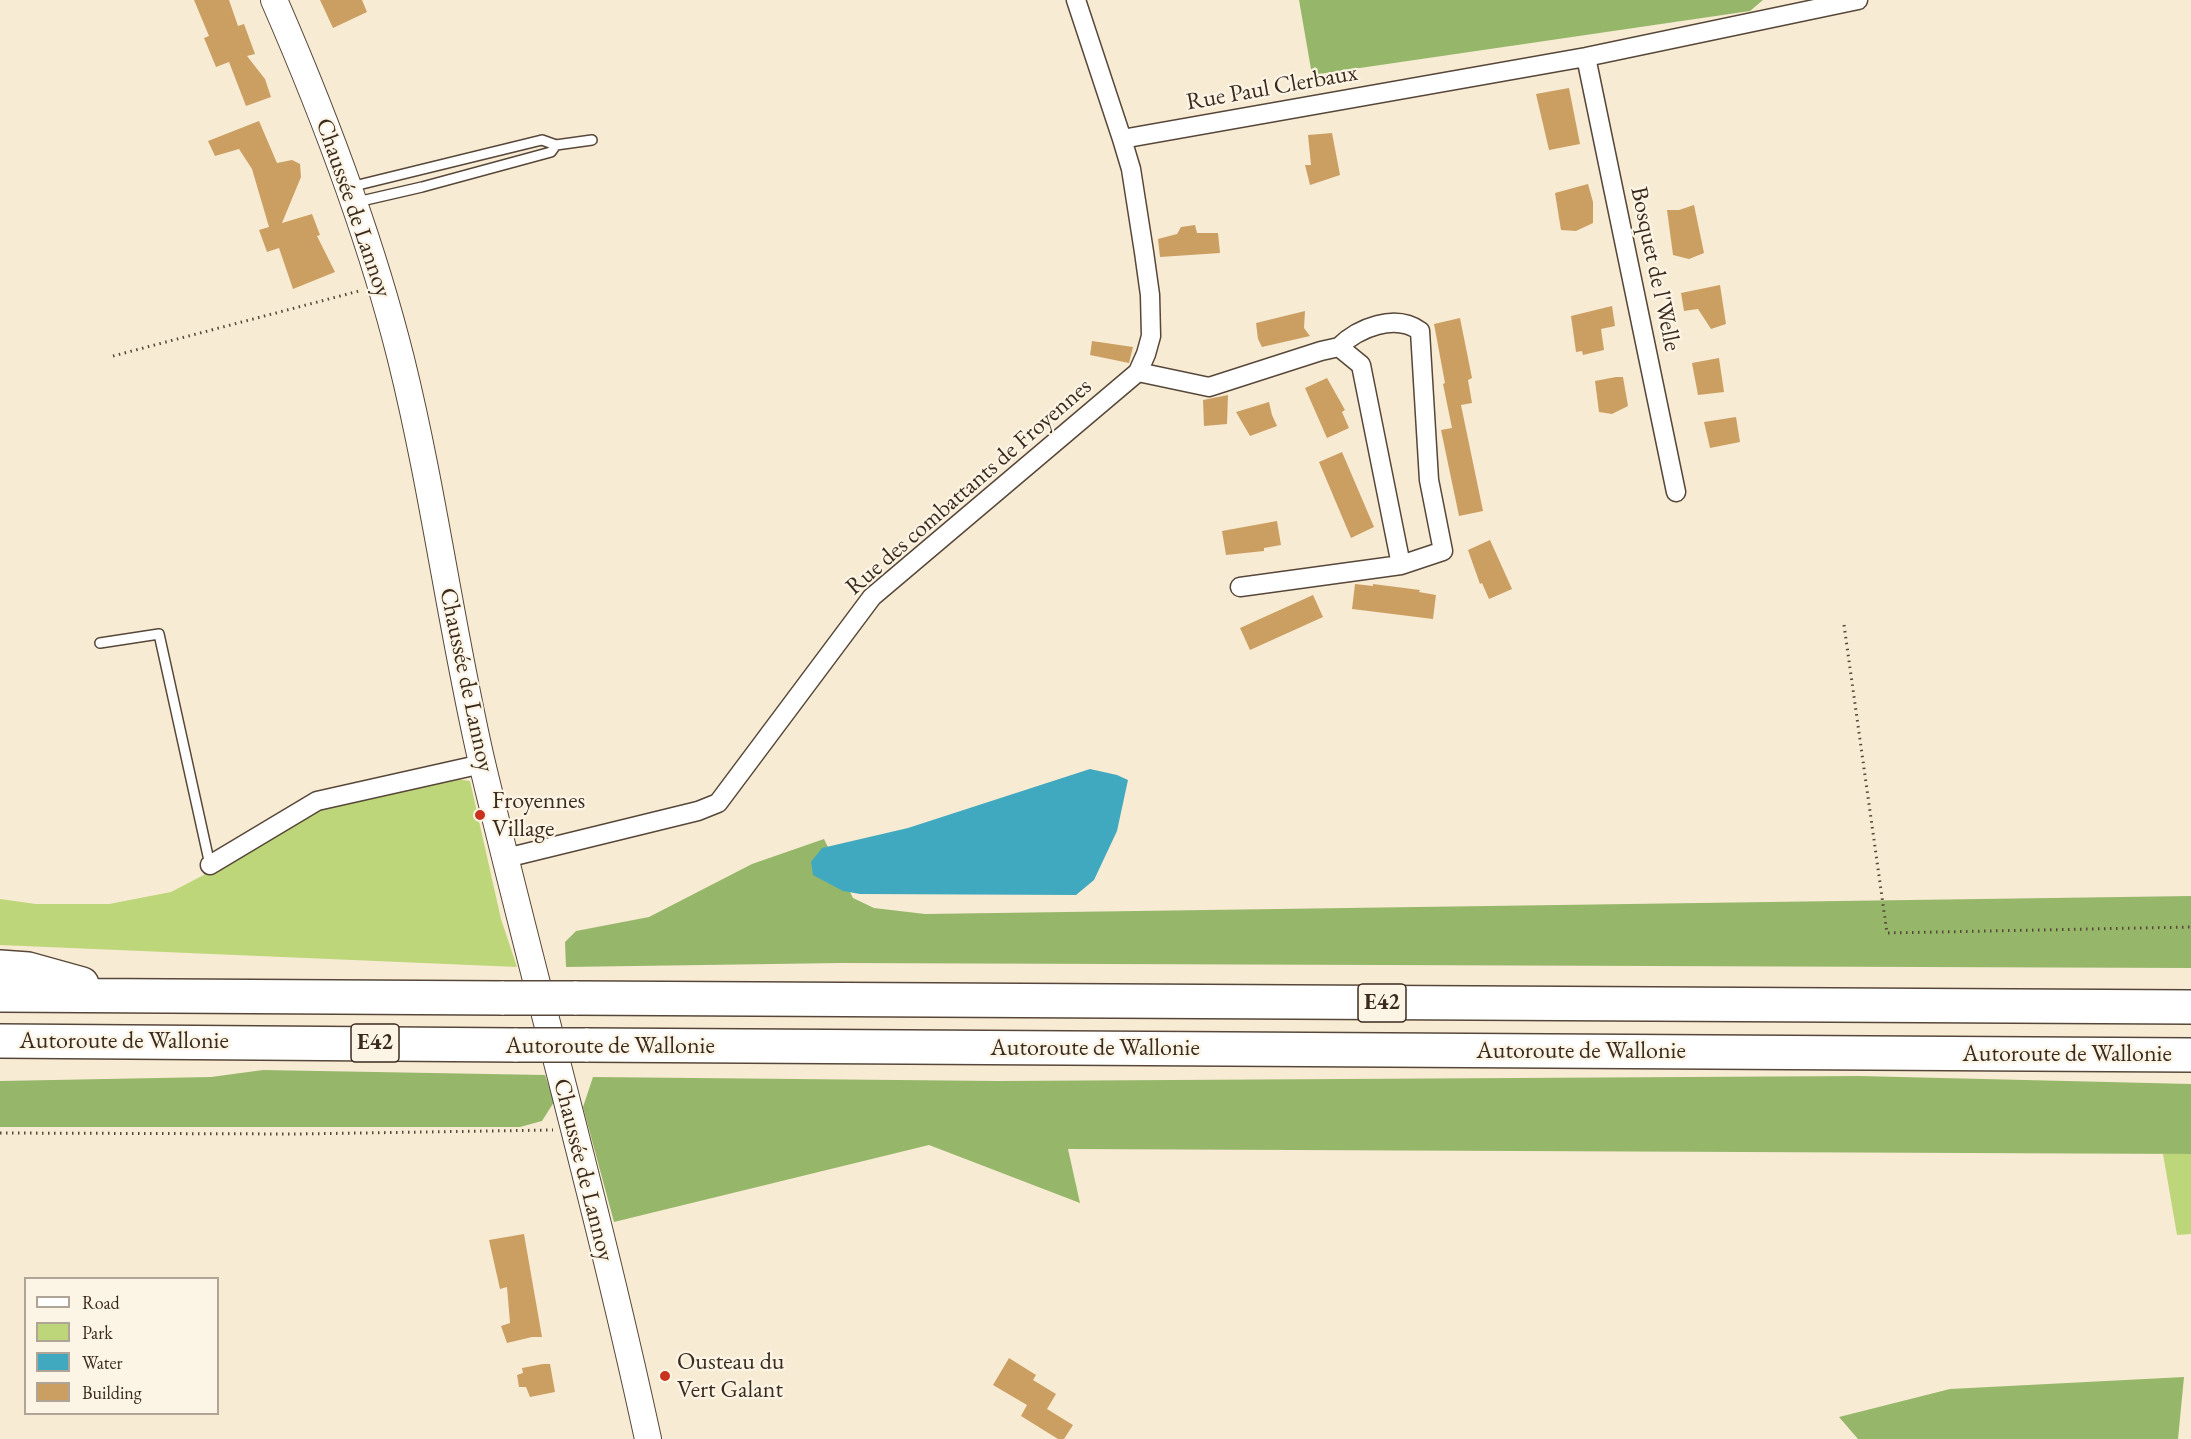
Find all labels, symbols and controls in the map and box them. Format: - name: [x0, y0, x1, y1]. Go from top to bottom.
- street label: Rue Paul Clerbaux: [1184, 59, 1360, 117]
- street label: Chaussée de Lannoy: [309, 115, 397, 301]
- street label: Bosquet de l'Welle: [1624, 184, 1686, 354]
- street label: Rue des combattants de Froyennes: [840, 372, 1098, 602]
- street label: Chaussée de Lannoy: [432, 585, 500, 775]
- place label: Froyennes Village: [492, 787, 585, 843]
- marker: Froyennes Village: [473, 808, 487, 822]
- road number: E42: [1358, 984, 1406, 1022]
- road number: E42: [351, 1024, 399, 1062]
- street label: Autoroute de Wallonie: [19, 1027, 229, 1055]
- street label: Autoroute de Wallonie: [505, 1032, 715, 1060]
- street label: Autoroute de Wallonie: [990, 1034, 1200, 1062]
- street label: Autoroute de Wallonie: [1476, 1037, 1686, 1065]
- street label: Autoroute de Wallonie: [1962, 1040, 2172, 1068]
- street label: Chaussée de Lannoy: [546, 1076, 620, 1264]
- legend: [24, 1277, 219, 1415]
- text: Road: [82, 1291, 120, 1314]
- text: Park: [82, 1321, 113, 1344]
- place label: Ousteau du Vert Galant: [677, 1348, 784, 1404]
- text: Water: [82, 1351, 123, 1374]
- marker: Ousteau du Vert Galant: [658, 1369, 672, 1383]
- text: Building: [82, 1381, 142, 1404]

